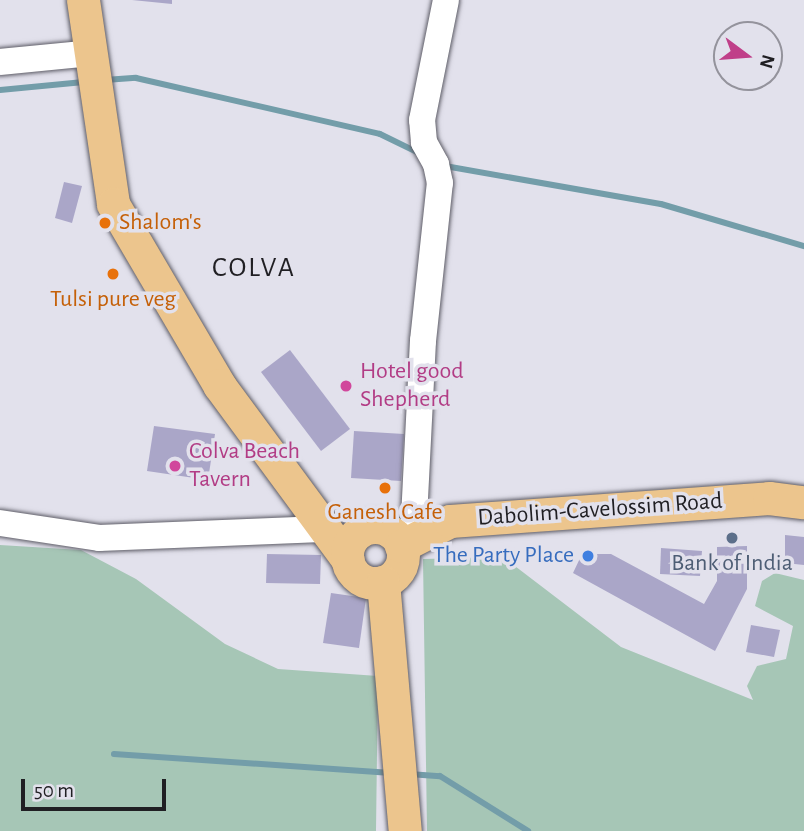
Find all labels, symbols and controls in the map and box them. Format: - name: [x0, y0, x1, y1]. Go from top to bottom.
- north arrow: [713, 21, 783, 91]
- text: N: [756, 52, 778, 70]
- place label: Shalom's: [119, 209, 202, 237]
- marker: Shalom's: [97, 215, 113, 231]
- district label: COLVA: [213, 251, 295, 285]
- marker: Tulsi pure veg: [105, 266, 121, 282]
- place label: Tulsi pure veg: [50, 286, 176, 314]
- place label: Hotel good Shepherd: [360, 358, 464, 414]
- marker: Hotel good Shepherd: [338, 378, 354, 394]
- place label: Colva Beach Tavern: [189, 438, 300, 494]
- marker: Colva Beach Tavern: [167, 458, 183, 474]
- marker: Ganesh Cafe: [377, 480, 393, 496]
- street label: Dabolim-Cavelossim Road: [477, 487, 723, 533]
- place label: Ganesh Cafe: [327, 499, 443, 527]
- marker: Bank of India: [724, 530, 740, 546]
- place label: The Party Place: [433, 542, 574, 570]
- marker: The Party Place: [580, 548, 596, 564]
- place label: Bank of India: [671, 550, 793, 578]
- scale bar: [24, 764, 170, 808]
- text: 50 m: [34, 780, 74, 801]

